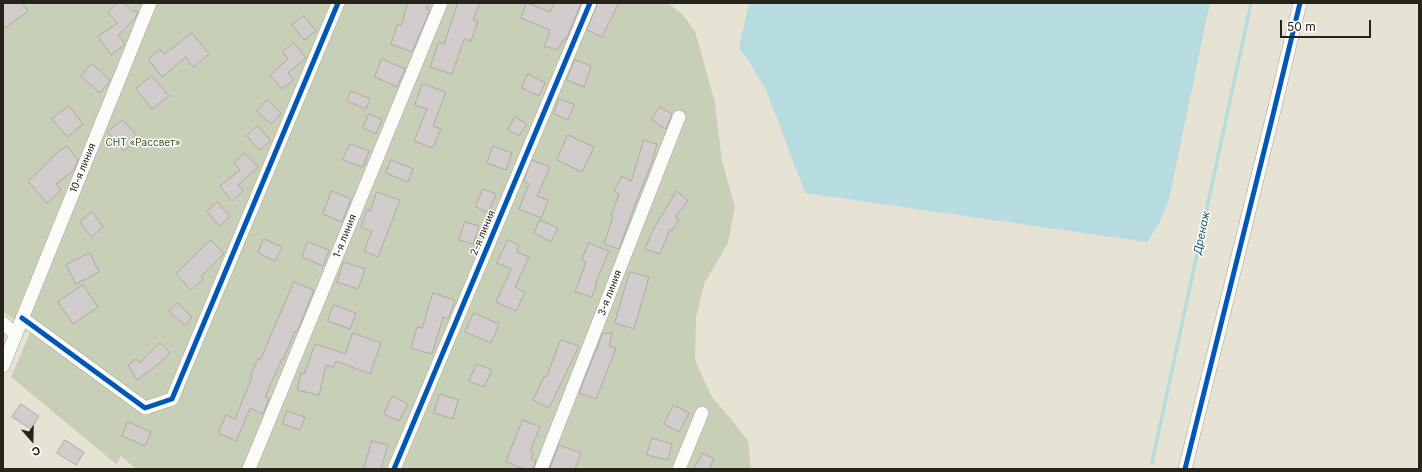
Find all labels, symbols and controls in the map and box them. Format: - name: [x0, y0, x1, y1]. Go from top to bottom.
- scale bar: [1282, 12, 1373, 38]
- text: 50 m: [1287, 19, 1316, 34]
- park label: СНТ «Рассвет»: [105, 137, 181, 149]
- street label: 10-я линия: [68, 141, 98, 195]
- street label: 2-я линия: [468, 209, 498, 257]
- water label: Дренаж: [1191, 210, 1213, 256]
- street label: 1-я линия: [331, 212, 359, 260]
- street label: 3-я линия: [596, 268, 624, 318]
- north arrow: [12, 420, 52, 460]
- text: С: [30, 443, 42, 459]

